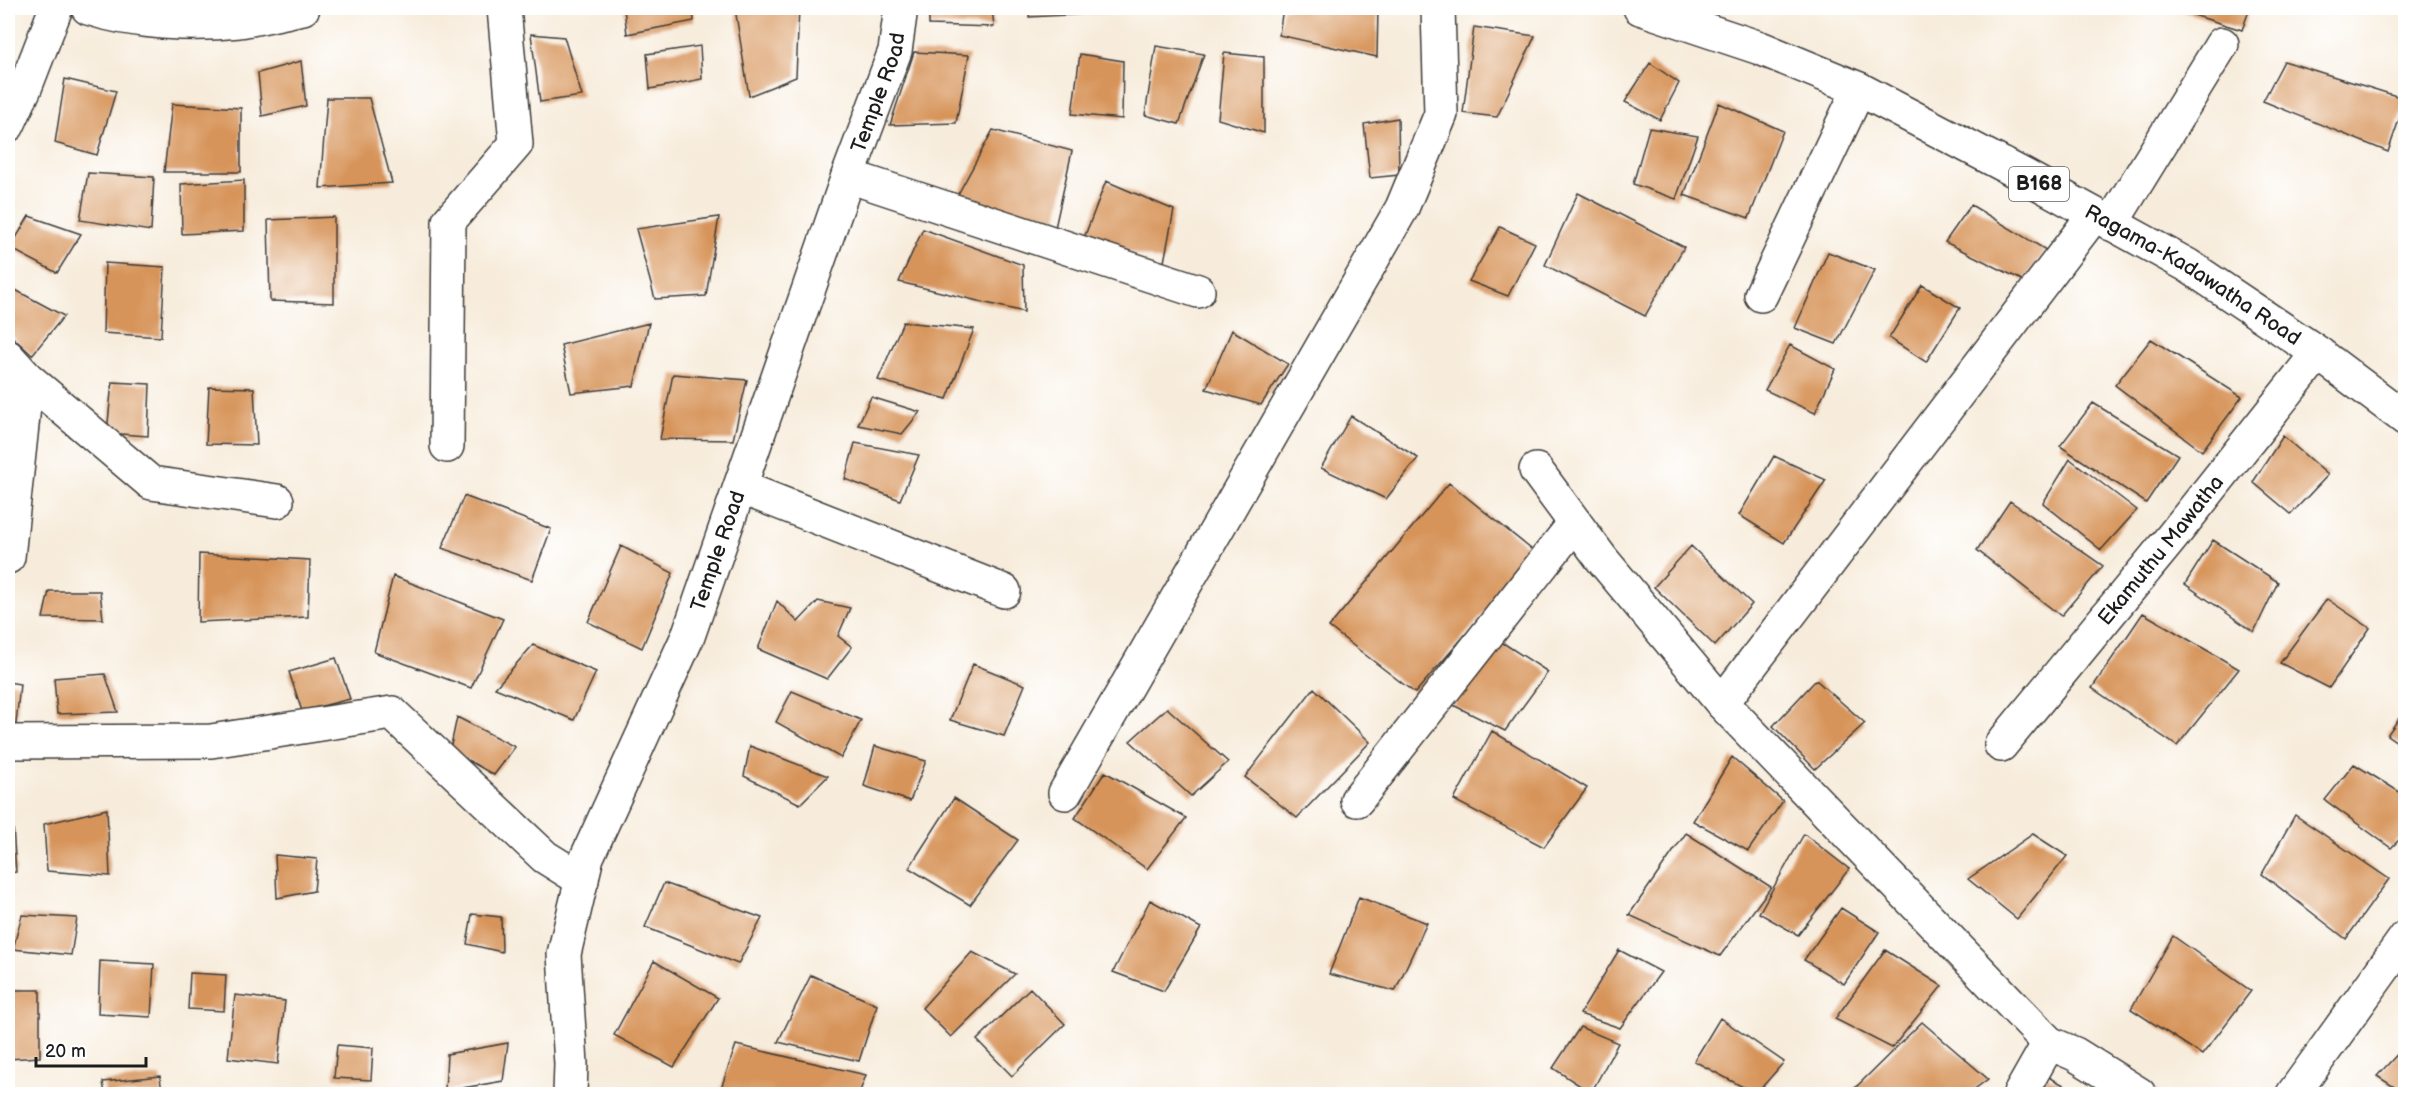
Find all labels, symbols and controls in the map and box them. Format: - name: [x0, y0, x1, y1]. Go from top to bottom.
- street label: Temple Road: [845, 31, 910, 156]
- road number: B168: [2009, 167, 2069, 201]
- street label: Ragama-Kadawatha Road: [2081, 199, 2306, 351]
- street label: Ekamuthu Mawatha: [2092, 470, 2229, 630]
- street label: Temple Road: [685, 487, 750, 614]
- scale bar: [36, 1030, 146, 1068]
- text: 20 m: [45, 1041, 86, 1062]

